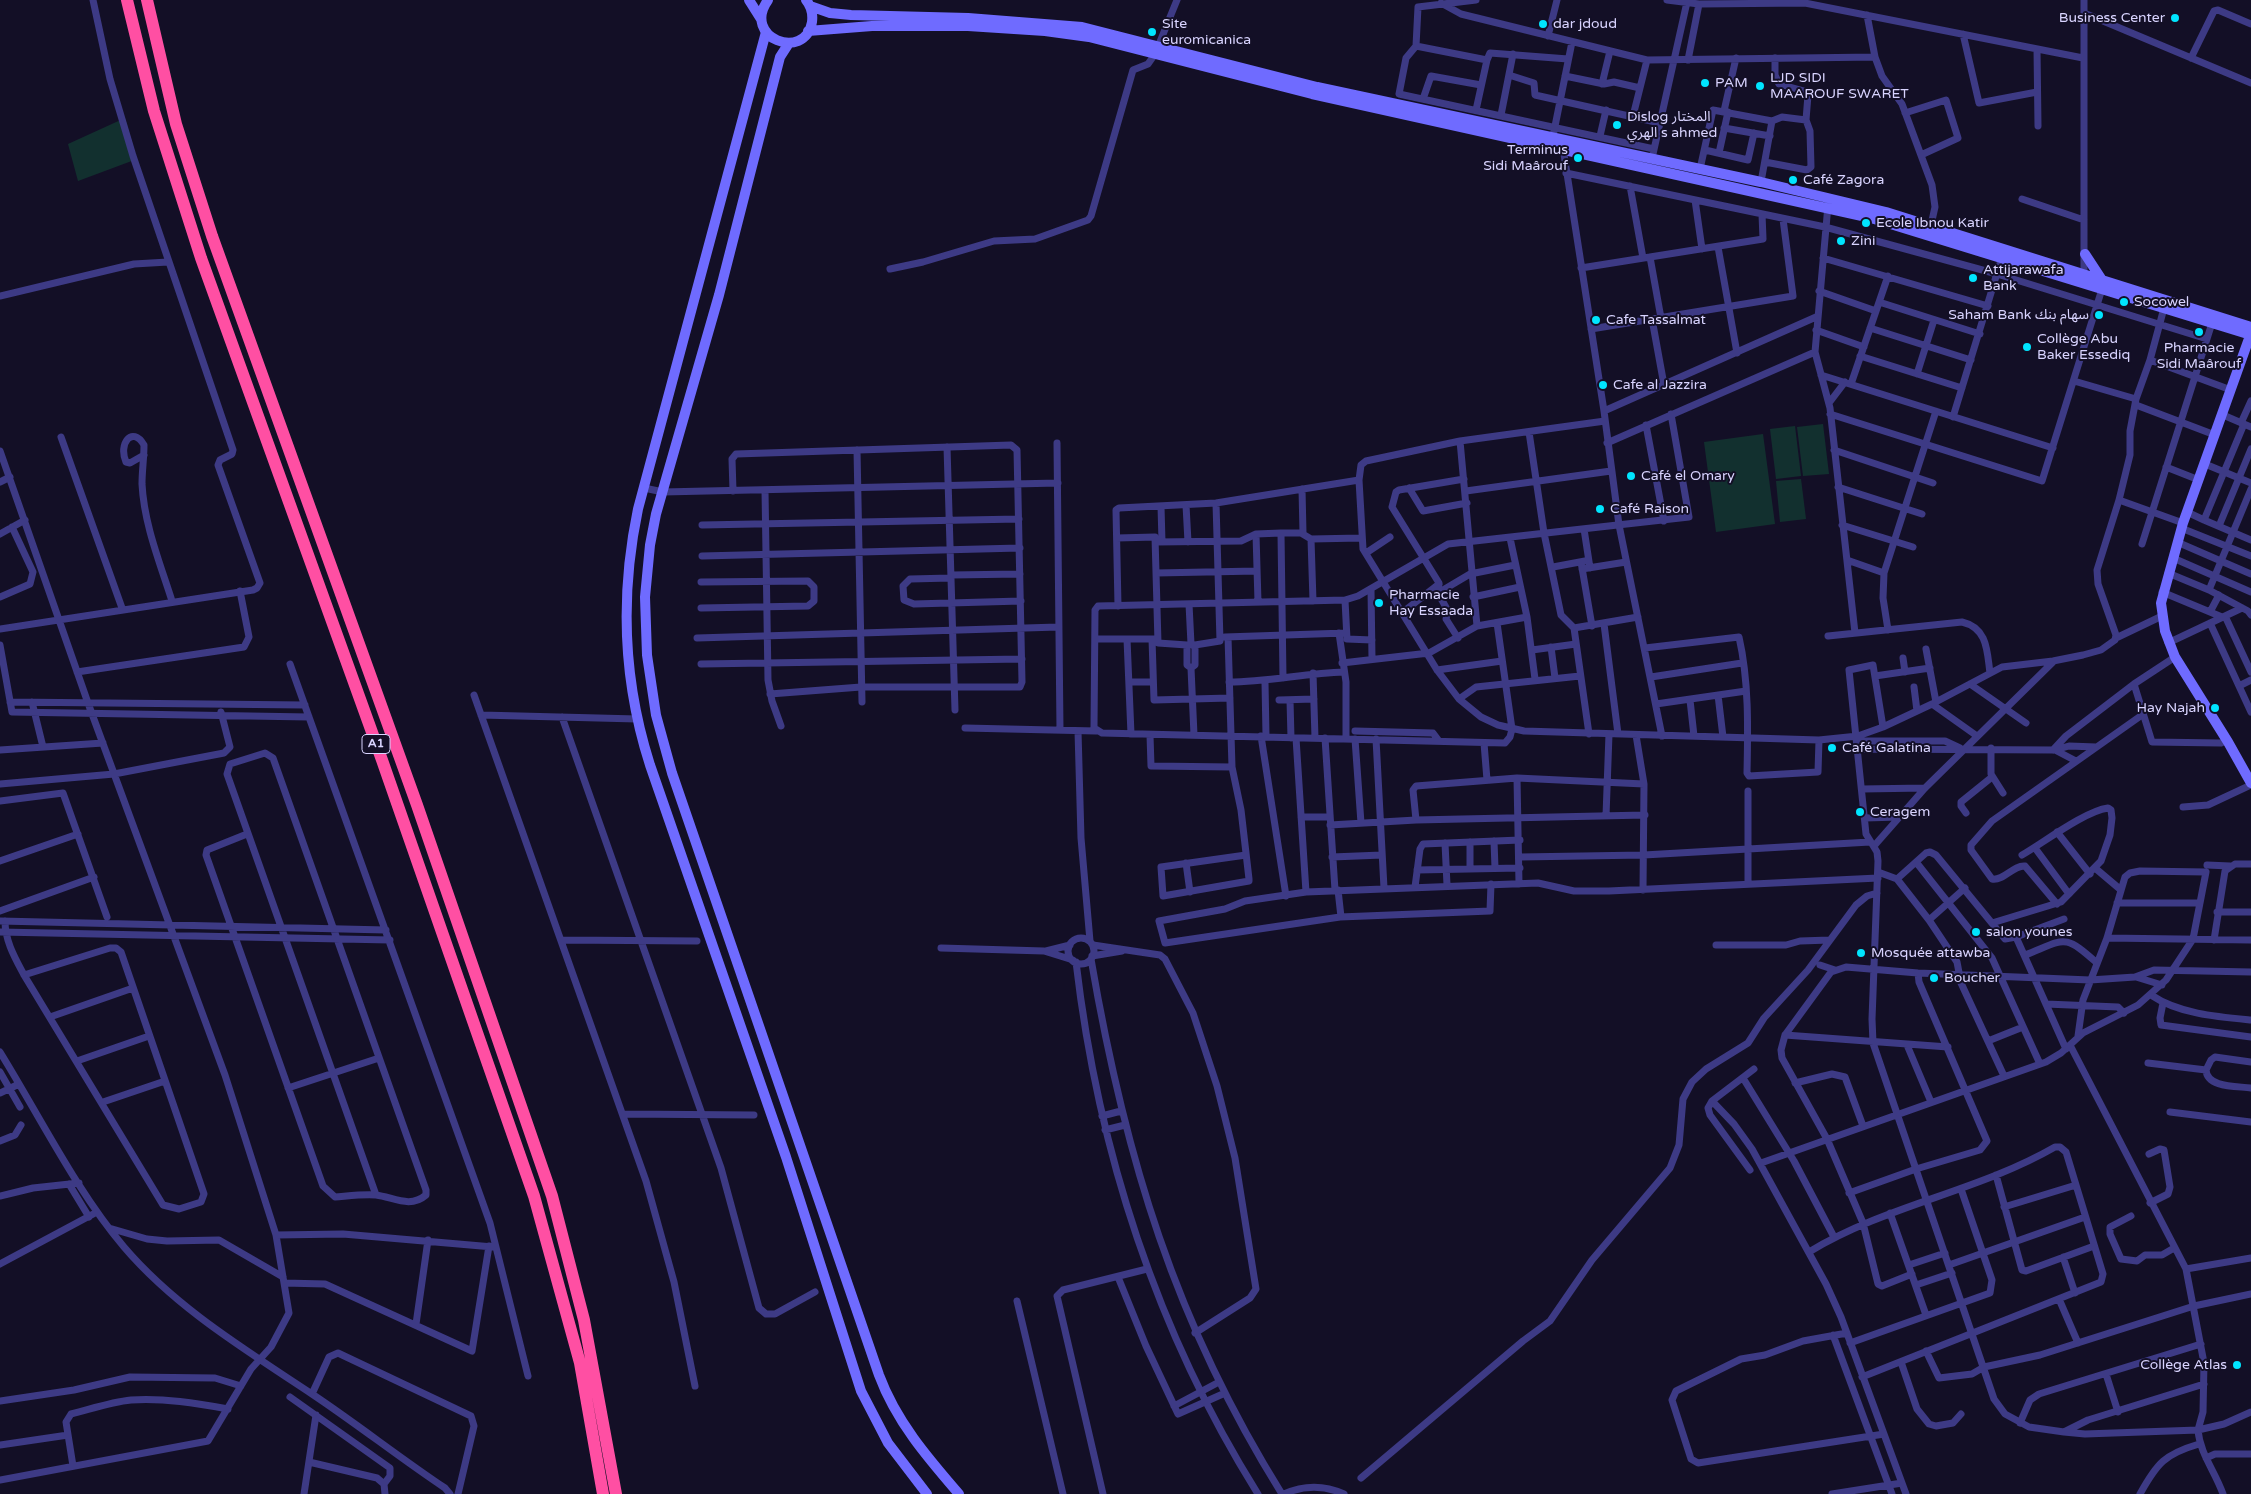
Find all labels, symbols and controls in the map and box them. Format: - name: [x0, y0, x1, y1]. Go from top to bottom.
- place label: Business Center: [2059, 10, 2165, 26]
- marker: Business Center: [2169, 12, 2181, 24]
- place label: Site euromicanica: [1162, 16, 1251, 48]
- place label: dar jdoud: [1553, 16, 1617, 32]
- marker: dar jdoud: [1537, 18, 1549, 30]
- marker: Site euromicanica: [1146, 26, 1158, 38]
- place label: LJD SIDI MAAROUF SWARET: [1770, 70, 1909, 102]
- place label: PAM: [1715, 75, 1748, 91]
- marker: PAM: [1699, 77, 1711, 89]
- marker: LJD SIDI MAAROUF SWARET: [1754, 80, 1766, 92]
- place label: Dislog المختار الهري s ahmed: [1627, 109, 1717, 142]
- marker: Dislog المختار الهري s ahmed: [1611, 119, 1623, 131]
- place label: Terminus Sidi Maârouf: [1483, 142, 1568, 174]
- marker: Terminus Sidi Maârouf: [1572, 152, 1584, 164]
- place label: Café Zagora: [1803, 172, 1884, 188]
- marker: Café Zagora: [1787, 174, 1799, 186]
- place label: Ecole Ibnou Katir: [1876, 215, 1989, 231]
- marker: Ecole Ibnou Katir: [1860, 217, 1872, 229]
- place label: Zini: [1851, 233, 1875, 249]
- marker: Zini: [1835, 235, 1847, 247]
- place label: Attijarawafa Bank: [1983, 262, 2064, 294]
- marker: Attijarawafa Bank: [1967, 272, 1979, 284]
- place label: Socowel: [2134, 294, 2189, 310]
- marker: Socowel: [2118, 296, 2130, 308]
- place label: Saham Bank سهام بنك: [1948, 307, 2089, 323]
- marker: Saham Bank سهام بنك: [2093, 309, 2105, 321]
- place label: Cafe Tassalmat: [1606, 312, 1706, 328]
- marker: Cafe Tassalmat: [1590, 314, 1602, 326]
- marker: Pharmacie Sidi Maârouf: [2193, 326, 2205, 338]
- place label: Collège Abu Baker Essediq: [2037, 331, 2130, 364]
- place label: Pharmacie Sidi Maârouf: [2157, 340, 2241, 372]
- marker: Collège Abu Baker Essediq: [2021, 341, 2033, 353]
- place label: Cafe al Jazzira: [1613, 377, 1707, 393]
- marker: Cafe al Jazzira: [1597, 379, 1609, 391]
- place label: Café el Omary: [1641, 468, 1735, 484]
- marker: Café el Omary: [1625, 470, 1637, 482]
- place label: Café Raison: [1610, 501, 1689, 517]
- marker: Café Raison: [1594, 503, 1606, 515]
- place label: Pharmacie Hay Essaada: [1389, 587, 1473, 620]
- marker: Pharmacie Hay Essaada: [1373, 597, 1385, 609]
- place label: Hay Najah: [2136, 700, 2205, 716]
- marker: Hay Najah: [2209, 702, 2221, 714]
- road number: A1: [362, 734, 390, 754]
- place label: Café Galatina: [1842, 740, 1931, 756]
- marker: Café Galatina: [1826, 742, 1838, 754]
- place label: Ceragem: [1870, 804, 1930, 820]
- marker: Ceragem: [1854, 806, 1866, 818]
- place label: salon younes: [1986, 924, 2072, 940]
- marker: salon younes: [1970, 926, 1982, 938]
- place label: Mosquée attawba: [1871, 945, 1990, 961]
- marker: Mosquée attawba: [1855, 947, 1867, 959]
- place label: Boucher: [1944, 970, 2000, 986]
- marker: Boucher: [1928, 972, 1940, 984]
- place label: Collège Atlas: [2140, 1357, 2227, 1373]
- marker: Collège Atlas: [2231, 1359, 2243, 1371]

